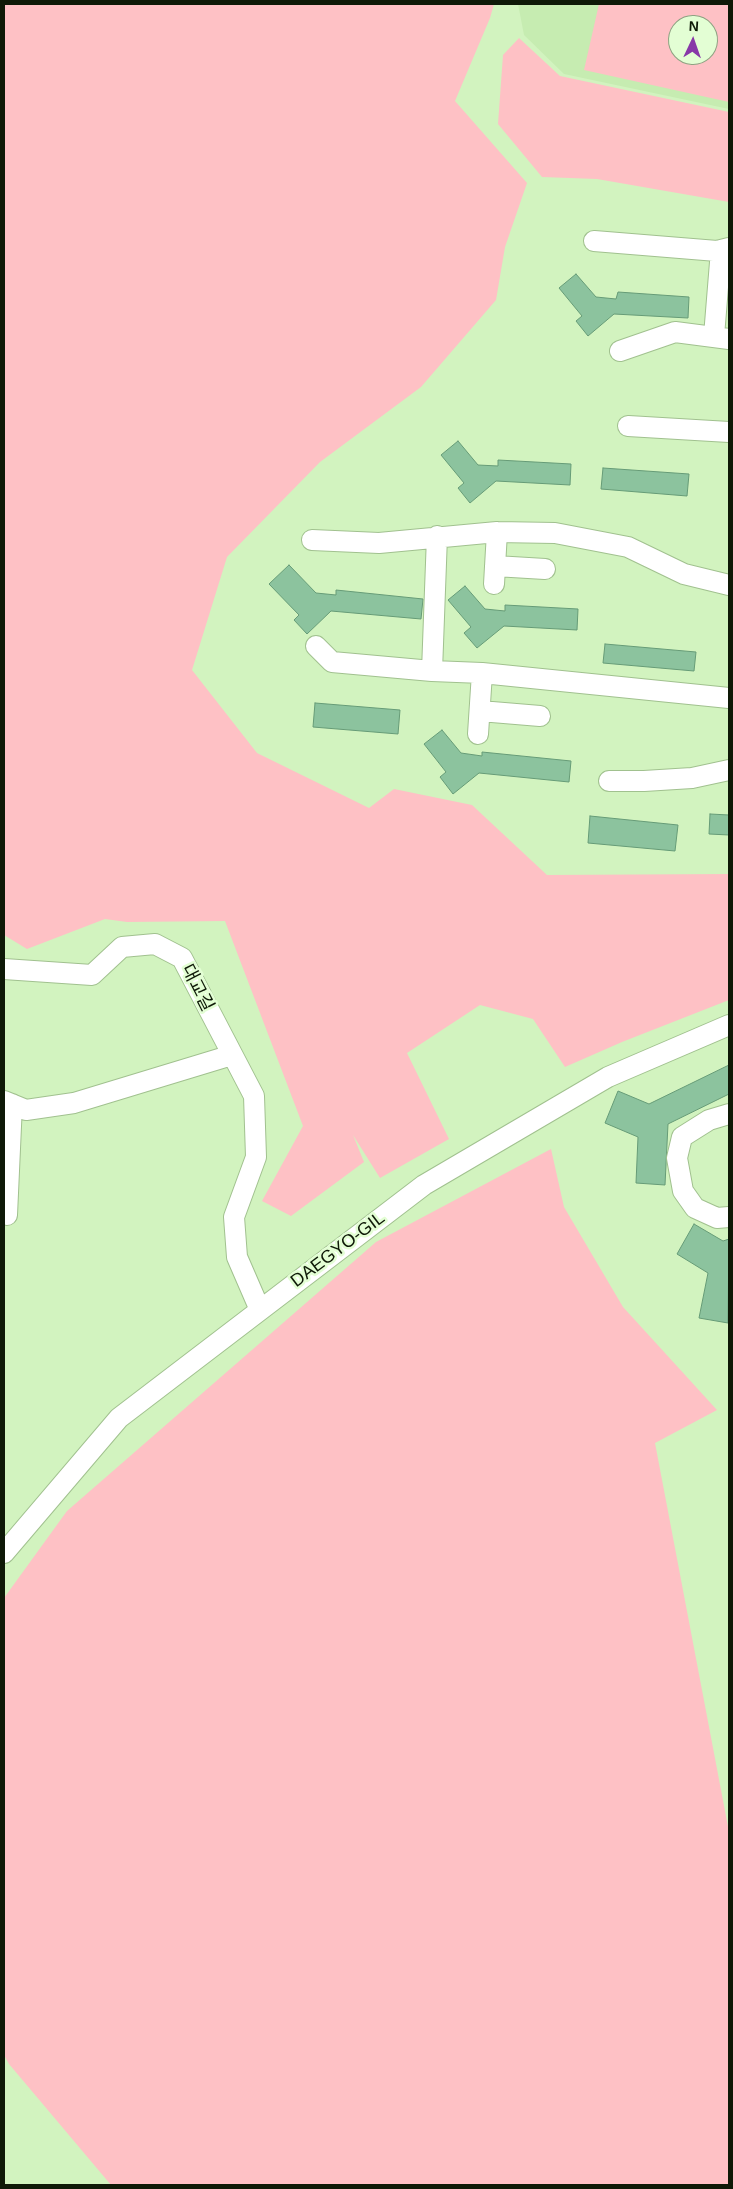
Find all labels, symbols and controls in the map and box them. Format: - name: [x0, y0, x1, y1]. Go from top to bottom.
- north arrow: [668, 15, 718, 65]
- text: N: [688, 18, 699, 34]
- street label: 대교길: [176, 961, 218, 1015]
- street label: DAEGYO-GIL: [287, 1208, 389, 1292]

